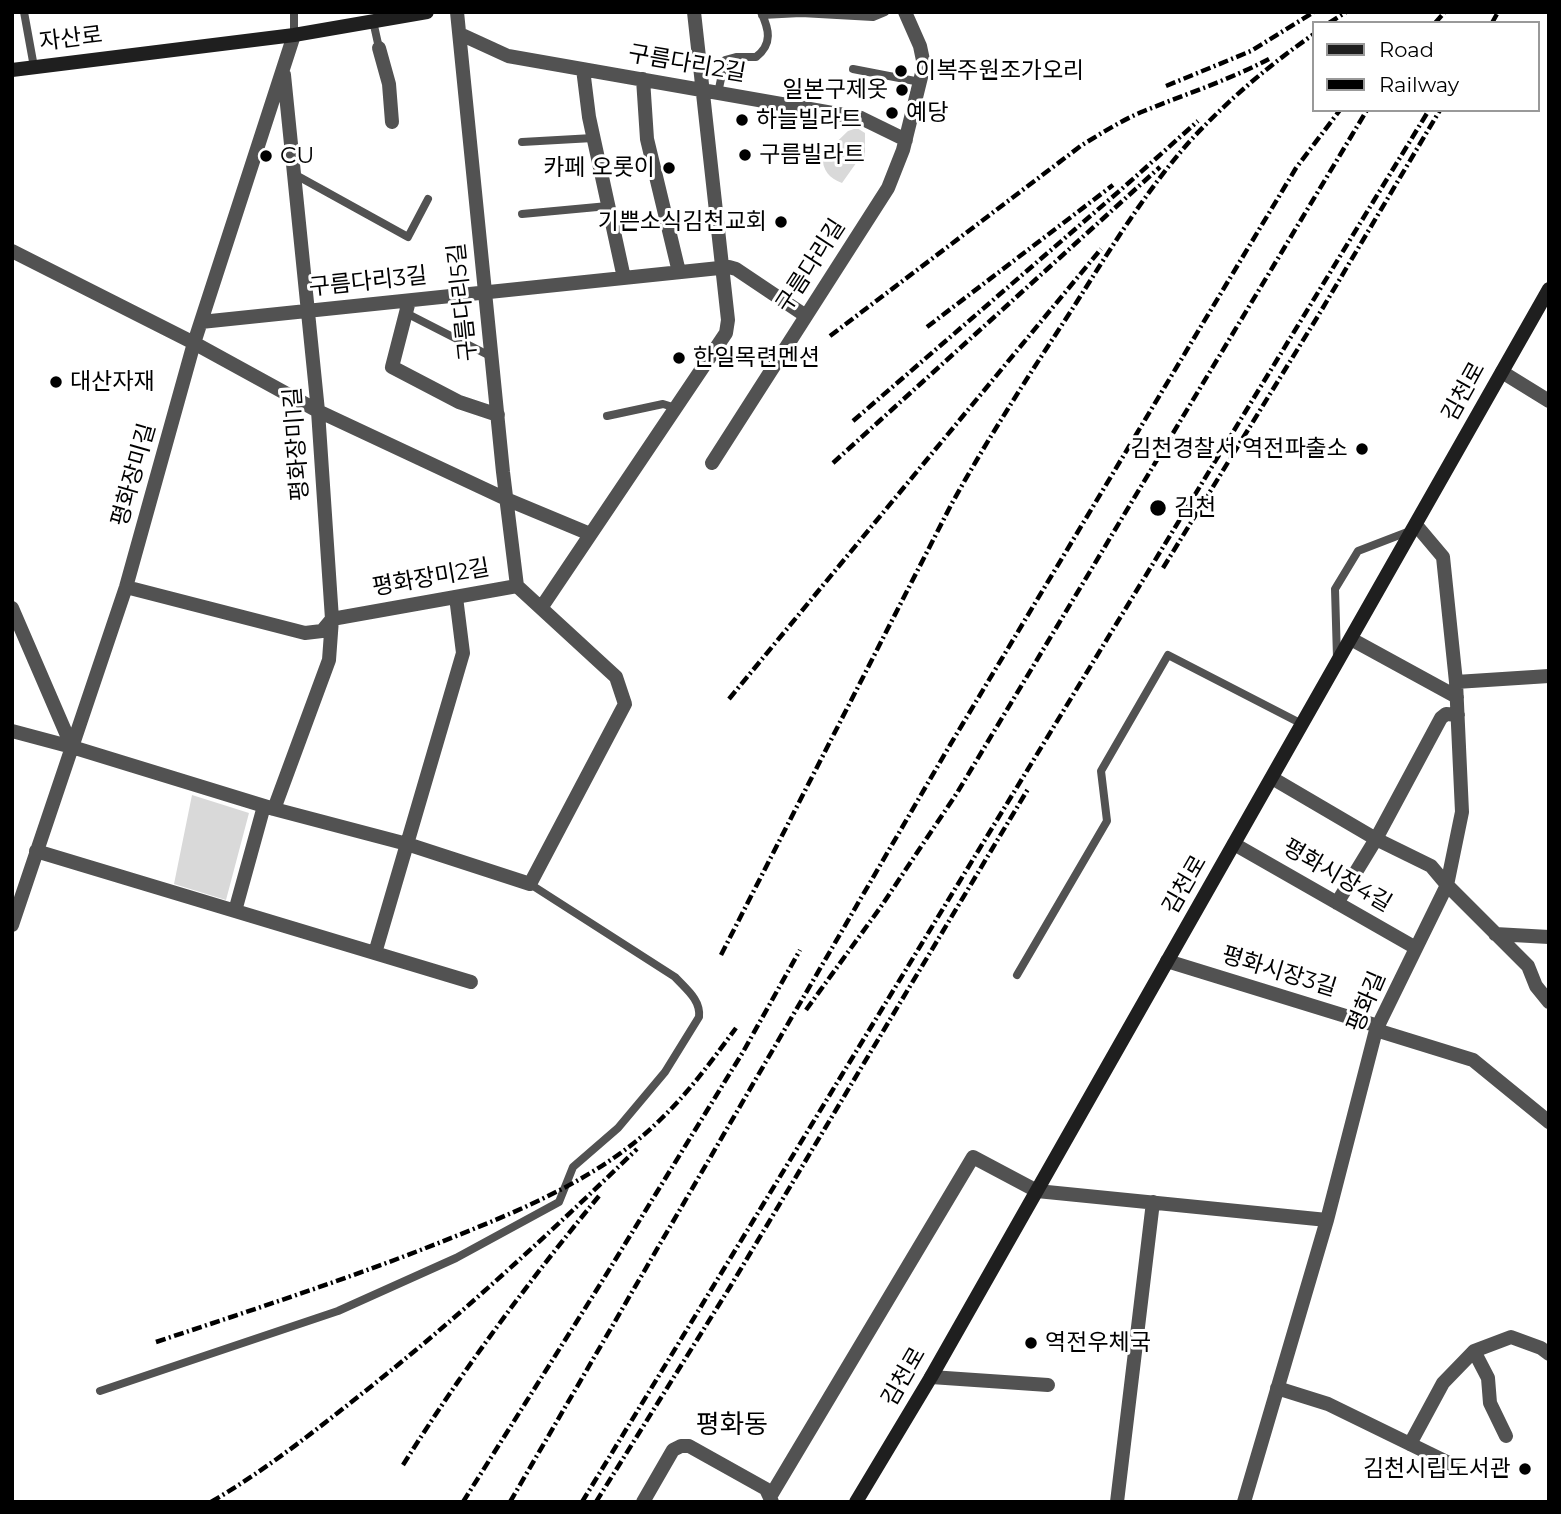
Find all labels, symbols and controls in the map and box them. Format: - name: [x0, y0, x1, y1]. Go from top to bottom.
- street label: 자산로: [38, 21, 104, 57]
- legend: [1312, 21, 1540, 112]
- text: Road: [1379, 37, 1434, 62]
- street label: 구름다리2길: [626, 40, 748, 88]
- place label: 이복주원조가오리: [915, 57, 1084, 85]
- marker: 이복주원조가오리: [893, 63, 909, 79]
- text: Railway: [1379, 72, 1459, 97]
- place label: 일본구제옷: [782, 76, 888, 104]
- marker: 일본구제옷: [894, 82, 910, 98]
- place label: 예당: [906, 99, 948, 127]
- marker: 예당: [884, 105, 900, 121]
- place label: 하늘빌라트: [756, 106, 862, 134]
- marker: 하늘빌라트: [734, 112, 750, 128]
- place label: 구름빌라트: [759, 141, 865, 169]
- place label: CU: [280, 142, 315, 170]
- marker: 구름빌라트: [737, 147, 753, 163]
- marker: CU: [258, 148, 274, 164]
- place label: 카페 오롯이: [543, 154, 655, 182]
- marker: 카페 오롯이: [661, 160, 677, 176]
- place label: 기쁜소식김천교회: [598, 208, 767, 236]
- street label: 구름다리길: [771, 214, 851, 318]
- marker: 기쁜소식김천교회: [773, 214, 789, 230]
- street label: 구름다리5길: [443, 241, 483, 363]
- street label: 구름다리3길: [307, 262, 429, 302]
- place label: 한일목련멘션: [693, 344, 820, 372]
- marker: 한일목련멘션: [671, 350, 687, 366]
- street label: 김천로: [1437, 358, 1491, 426]
- place label: 대산자재: [70, 368, 155, 396]
- marker: 대산자재: [48, 374, 64, 390]
- street label: 평화장미1길: [279, 386, 315, 502]
- street label: 평화장미길: [106, 420, 162, 530]
- place label: 김천경찰서 역전파출소: [1130, 435, 1348, 463]
- marker: 김천경찰서 역전파출소: [1354, 441, 1370, 457]
- place label: 김천: [1174, 494, 1216, 522]
- marker: 김천: [1148, 498, 1168, 518]
- street label: 평화장미2길: [370, 554, 492, 602]
- street label: 평화시장4길: [1278, 834, 1396, 918]
- street label: 김천로: [1157, 851, 1213, 919]
- street label: 평화시장3길: [1218, 941, 1340, 1003]
- street label: 평화길: [1342, 967, 1392, 1037]
- place label: 역전우체국: [1045, 1329, 1151, 1357]
- marker: 역전우체국: [1023, 1335, 1039, 1351]
- street label: 김천로: [876, 1343, 932, 1411]
- district label: 평화동: [696, 1409, 768, 1441]
- place label: 김천시립도서관: [1363, 1455, 1511, 1483]
- marker: 김천시립도서관: [1517, 1461, 1533, 1477]

